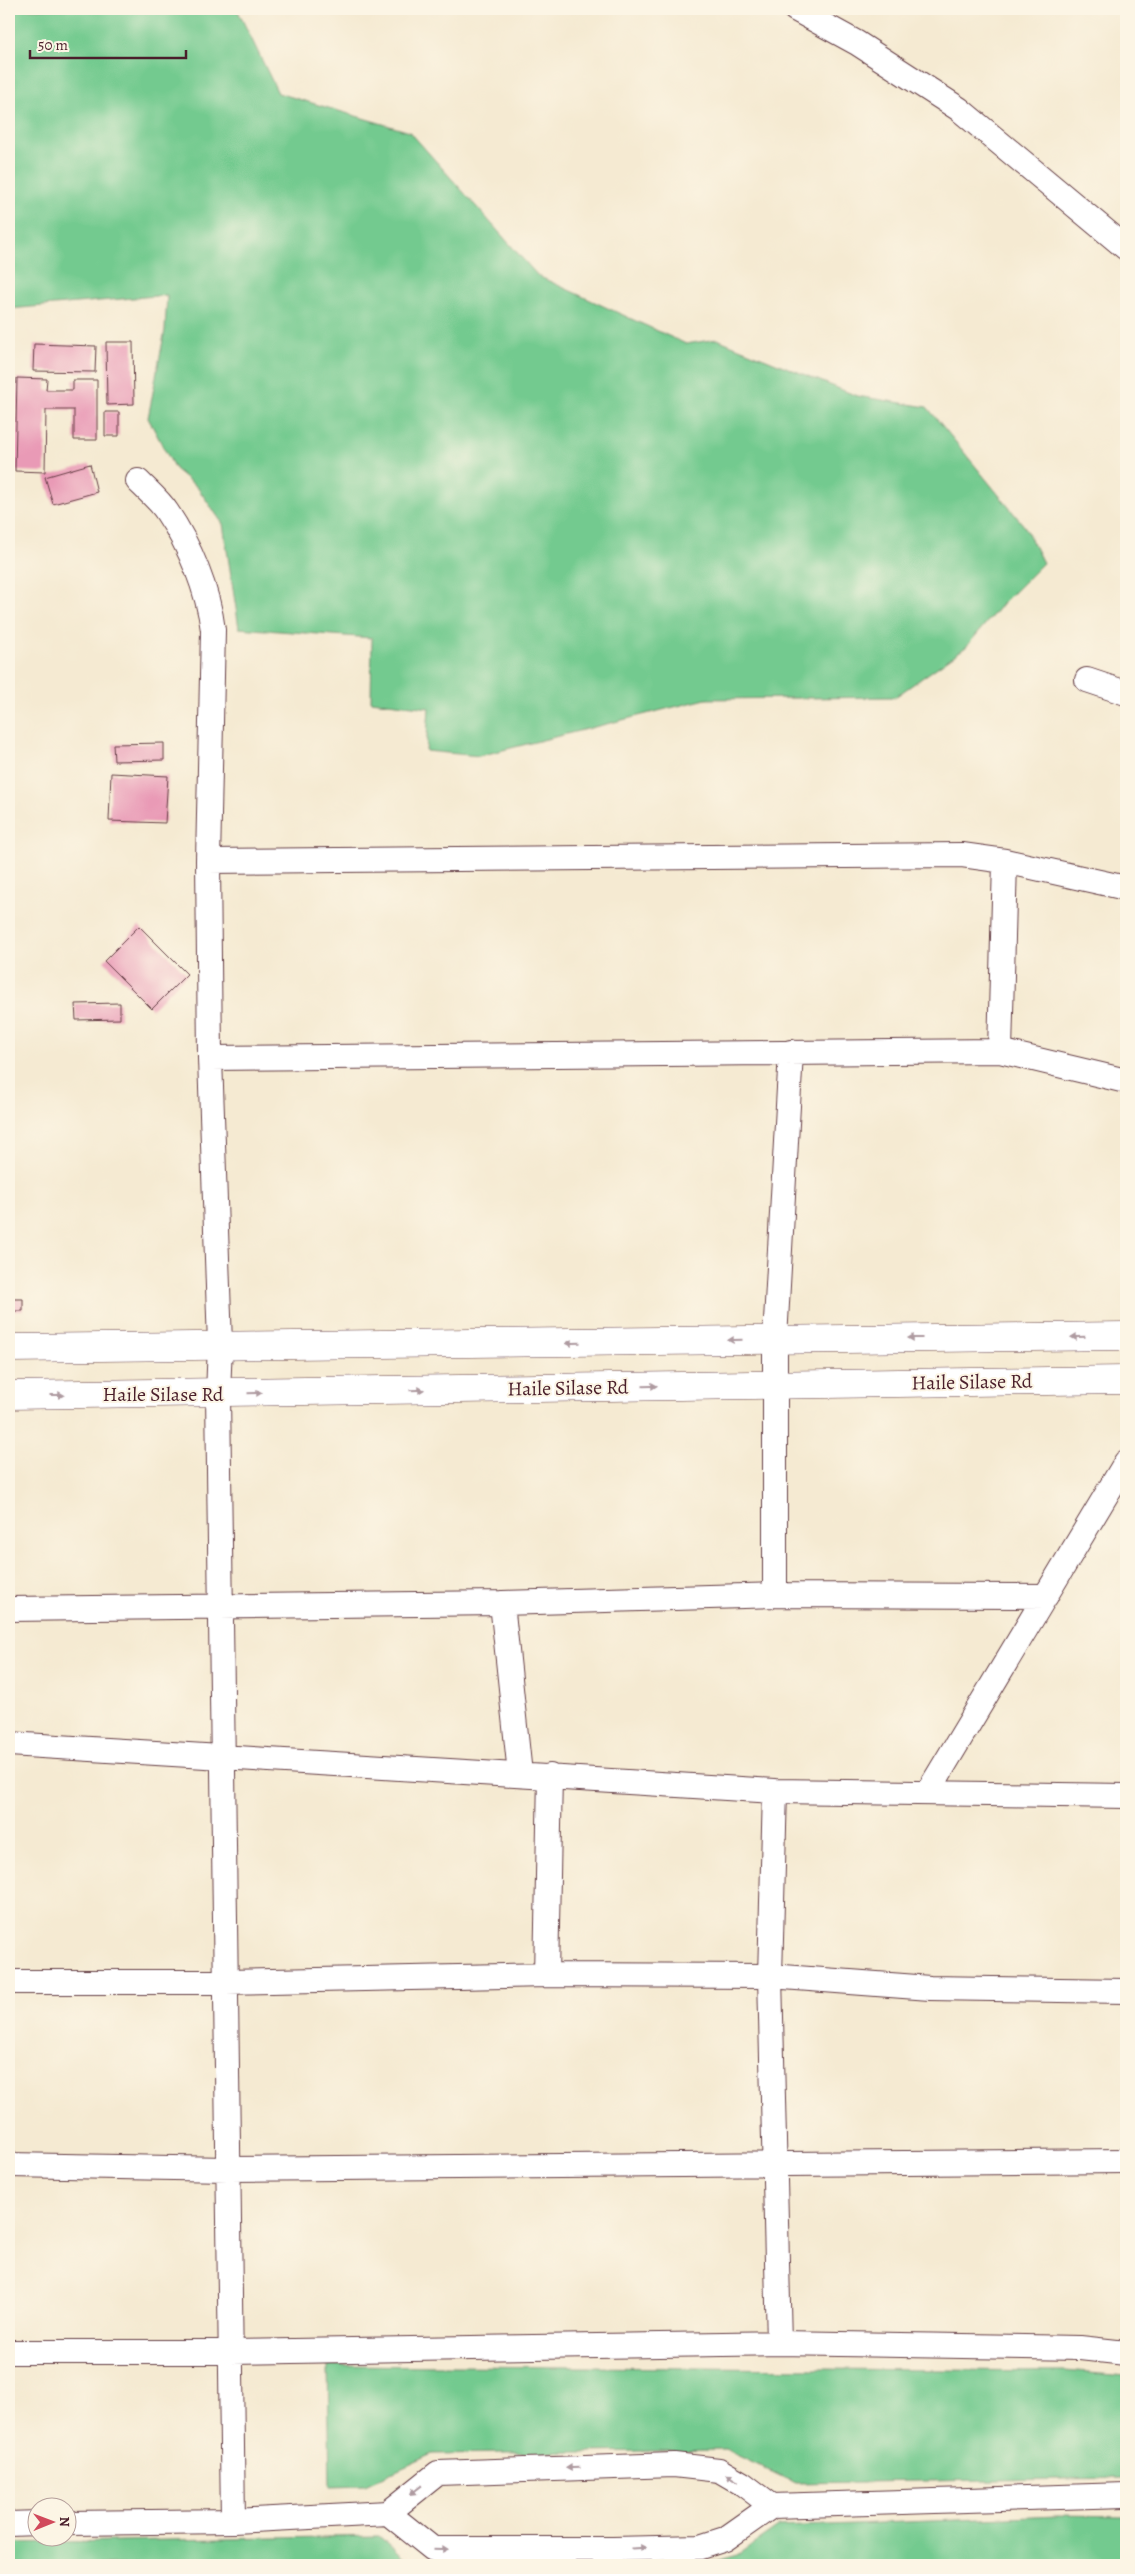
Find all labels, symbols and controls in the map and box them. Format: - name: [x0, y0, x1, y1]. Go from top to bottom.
- scale bar: [30, 28, 186, 60]
- text: 50 m: [38, 35, 68, 55]
- one-way arrow: [1069, 1333, 1085, 1341]
- one-way arrow: [907, 1334, 923, 1342]
- one-way arrow: [727, 1336, 743, 1344]
- one-way arrow: [564, 1339, 580, 1347]
- street label: Haile Silase Rd: [911, 1367, 1033, 1397]
- street label: Haile Silase Rd: [507, 1373, 629, 1403]
- street label: Haile Silase Rd: [103, 1381, 224, 1408]
- one-way arrow: [642, 1382, 658, 1390]
- one-way arrow: [410, 1386, 426, 1394]
- one-way arrow: [247, 1389, 263, 1397]
- one-way arrow: [50, 1391, 66, 1399]
- one-way arrow: [564, 2464, 580, 2472]
- one-way arrow: [726, 2473, 739, 2482]
- one-way arrow: [410, 2485, 423, 2496]
- north arrow: [28, 2496, 78, 2546]
- text: N: [55, 2517, 74, 2527]
- one-way arrow: [631, 2543, 647, 2551]
- one-way arrow: [434, 2545, 450, 2553]

